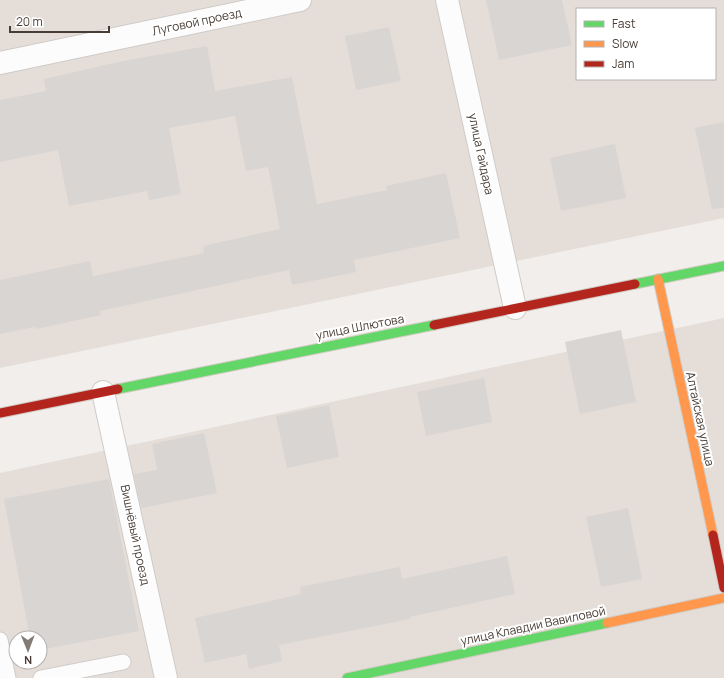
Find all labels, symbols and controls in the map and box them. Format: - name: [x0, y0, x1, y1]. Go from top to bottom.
- street label: Луговой проезд: [151, 4, 243, 39]
- scale bar: [10, 8, 109, 34]
- legend: [576, 8, 716, 80]
- text: 20 m: [16, 13, 43, 30]
- text: Fast: [612, 15, 636, 32]
- text: Slow: [612, 35, 638, 52]
- text: Jam: [612, 55, 634, 72]
- street label: улица Гайдара: [465, 112, 498, 196]
- street label: улица Шлютова: [314, 310, 405, 343]
- street label: Алтайская улица: [682, 370, 719, 468]
- street label: Вишнёвый проезд: [117, 483, 154, 587]
- street label: улица Клавдии Вавиловой: [459, 602, 607, 649]
- north arrow: [8, 630, 48, 670]
- text: N: [24, 653, 32, 668]

